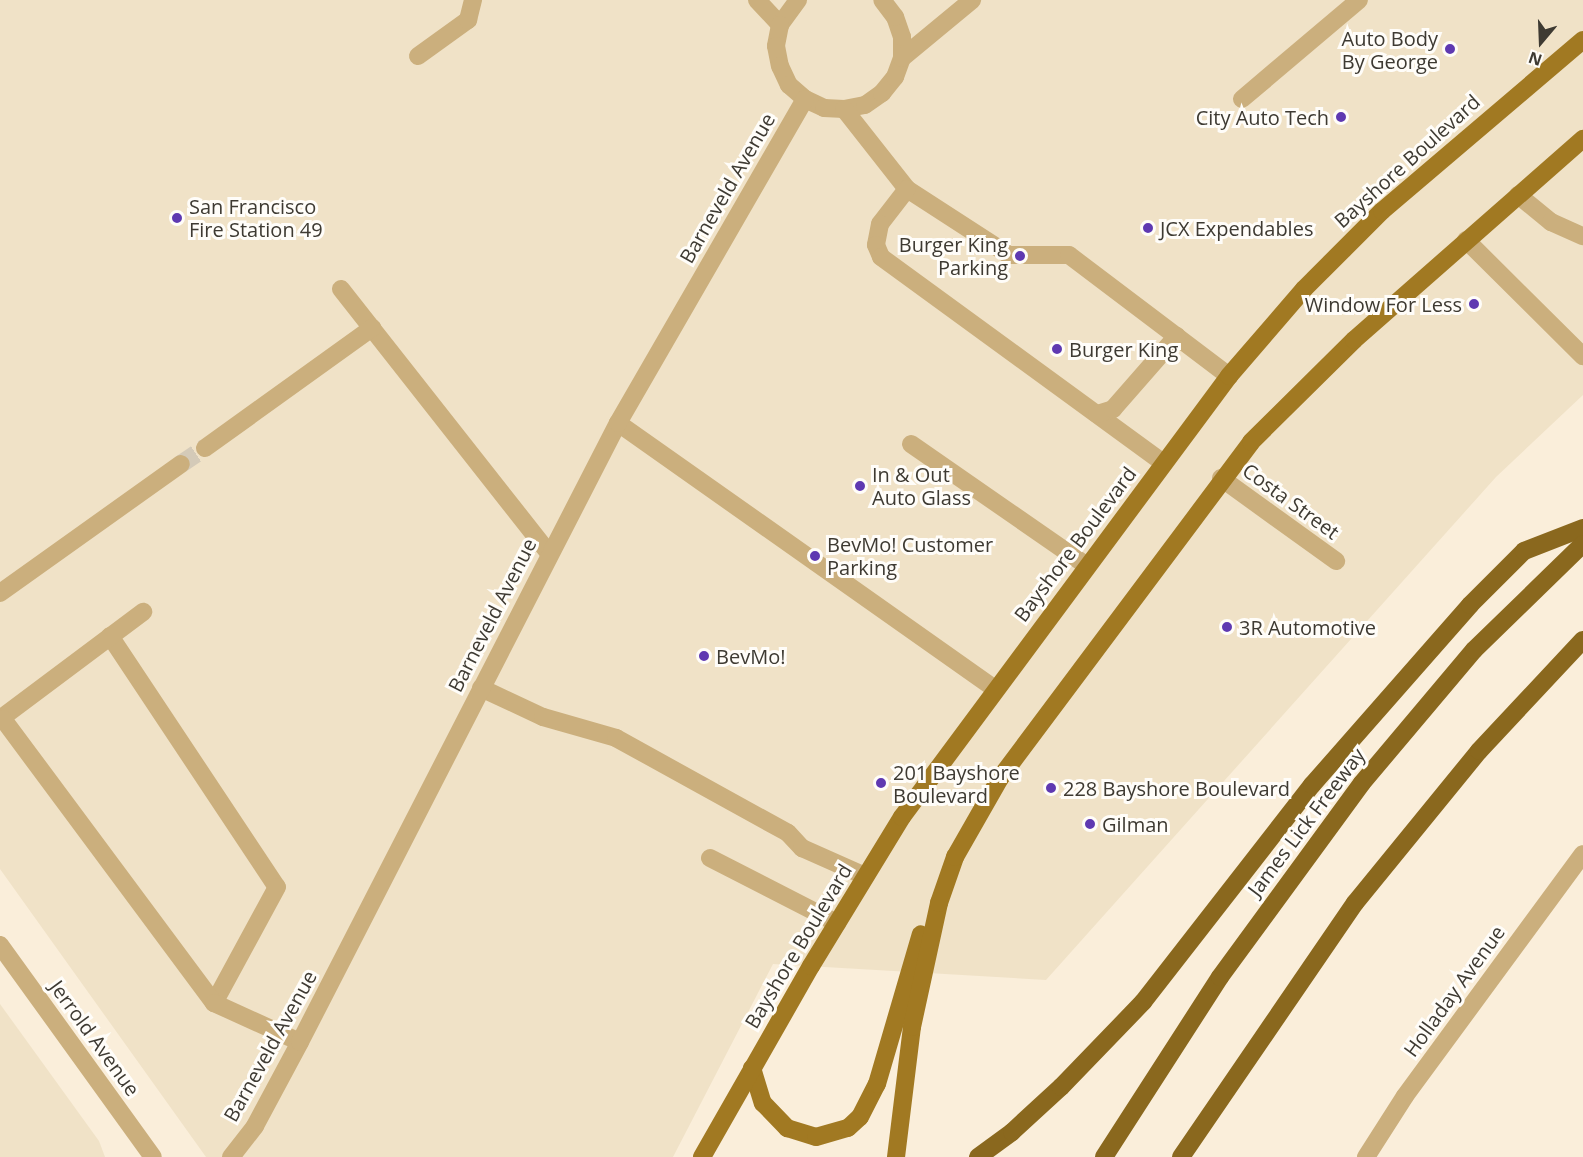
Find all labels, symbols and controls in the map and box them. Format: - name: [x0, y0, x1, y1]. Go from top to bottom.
- north arrow: [1511, 12, 1571, 72]
- place label: Auto Body By George: [1342, 26, 1438, 73]
- marker: Auto Body By George: [1443, 42, 1457, 56]
- text: N: [1525, 47, 1545, 72]
- street label: Bayshore Boulevard: [1329, 89, 1485, 233]
- place label: City Auto Tech: [1196, 105, 1329, 129]
- street label: Barneveld Avenue: [674, 109, 780, 267]
- marker: City Auto Tech: [1334, 110, 1348, 124]
- place label: San Francisco Fire Station 49: [189, 195, 323, 242]
- marker: San Francisco Fire Station 49: [170, 211, 184, 225]
- place label: JCX Expendables: [1160, 216, 1313, 240]
- marker: JCX Expendables: [1141, 221, 1155, 235]
- place label: Burger King Parking: [899, 232, 1008, 279]
- marker: Burger King Parking: [1013, 249, 1027, 263]
- place label: Window For Less: [1305, 292, 1462, 316]
- marker: Window For Less: [1467, 297, 1481, 311]
- place label: Burger King: [1069, 337, 1178, 361]
- marker: Burger King: [1050, 342, 1064, 356]
- street label: Costa Street: [1238, 458, 1344, 544]
- place label: In & Out Auto Glass: [872, 462, 971, 509]
- street label: Bayshore Boulevard: [1009, 462, 1141, 626]
- marker: In & Out Auto Glass: [853, 479, 867, 493]
- place label: BevMo! Customer Parking: [827, 532, 993, 579]
- street label: Barneveld Avenue: [443, 534, 541, 696]
- marker: BevMo! Customer Parking: [808, 549, 822, 563]
- place label: 3R Automotive: [1239, 615, 1376, 639]
- marker: 3R Automotive: [1220, 620, 1234, 634]
- place label: BevMo!: [716, 644, 785, 668]
- marker: BevMo!: [697, 649, 711, 663]
- street label: James Lick Freeway: [1242, 743, 1370, 901]
- place label: 201 Bayshore Boulevard: [893, 760, 1020, 807]
- marker: 201 Bayshore Boulevard: [874, 776, 888, 790]
- place label: 228 Bayshore Boulevard: [1063, 776, 1290, 800]
- marker: 228 Bayshore Boulevard: [1044, 781, 1058, 795]
- place label: Gilman: [1102, 812, 1169, 836]
- marker: Gilman: [1083, 817, 1097, 831]
- street label: Bayshore Boulevard: [739, 859, 857, 1033]
- street label: Holladay Avenue: [1398, 921, 1510, 1061]
- street label: Barneveld Avenue: [219, 966, 321, 1126]
- street label: Jerrold Avenue: [45, 975, 145, 1101]

